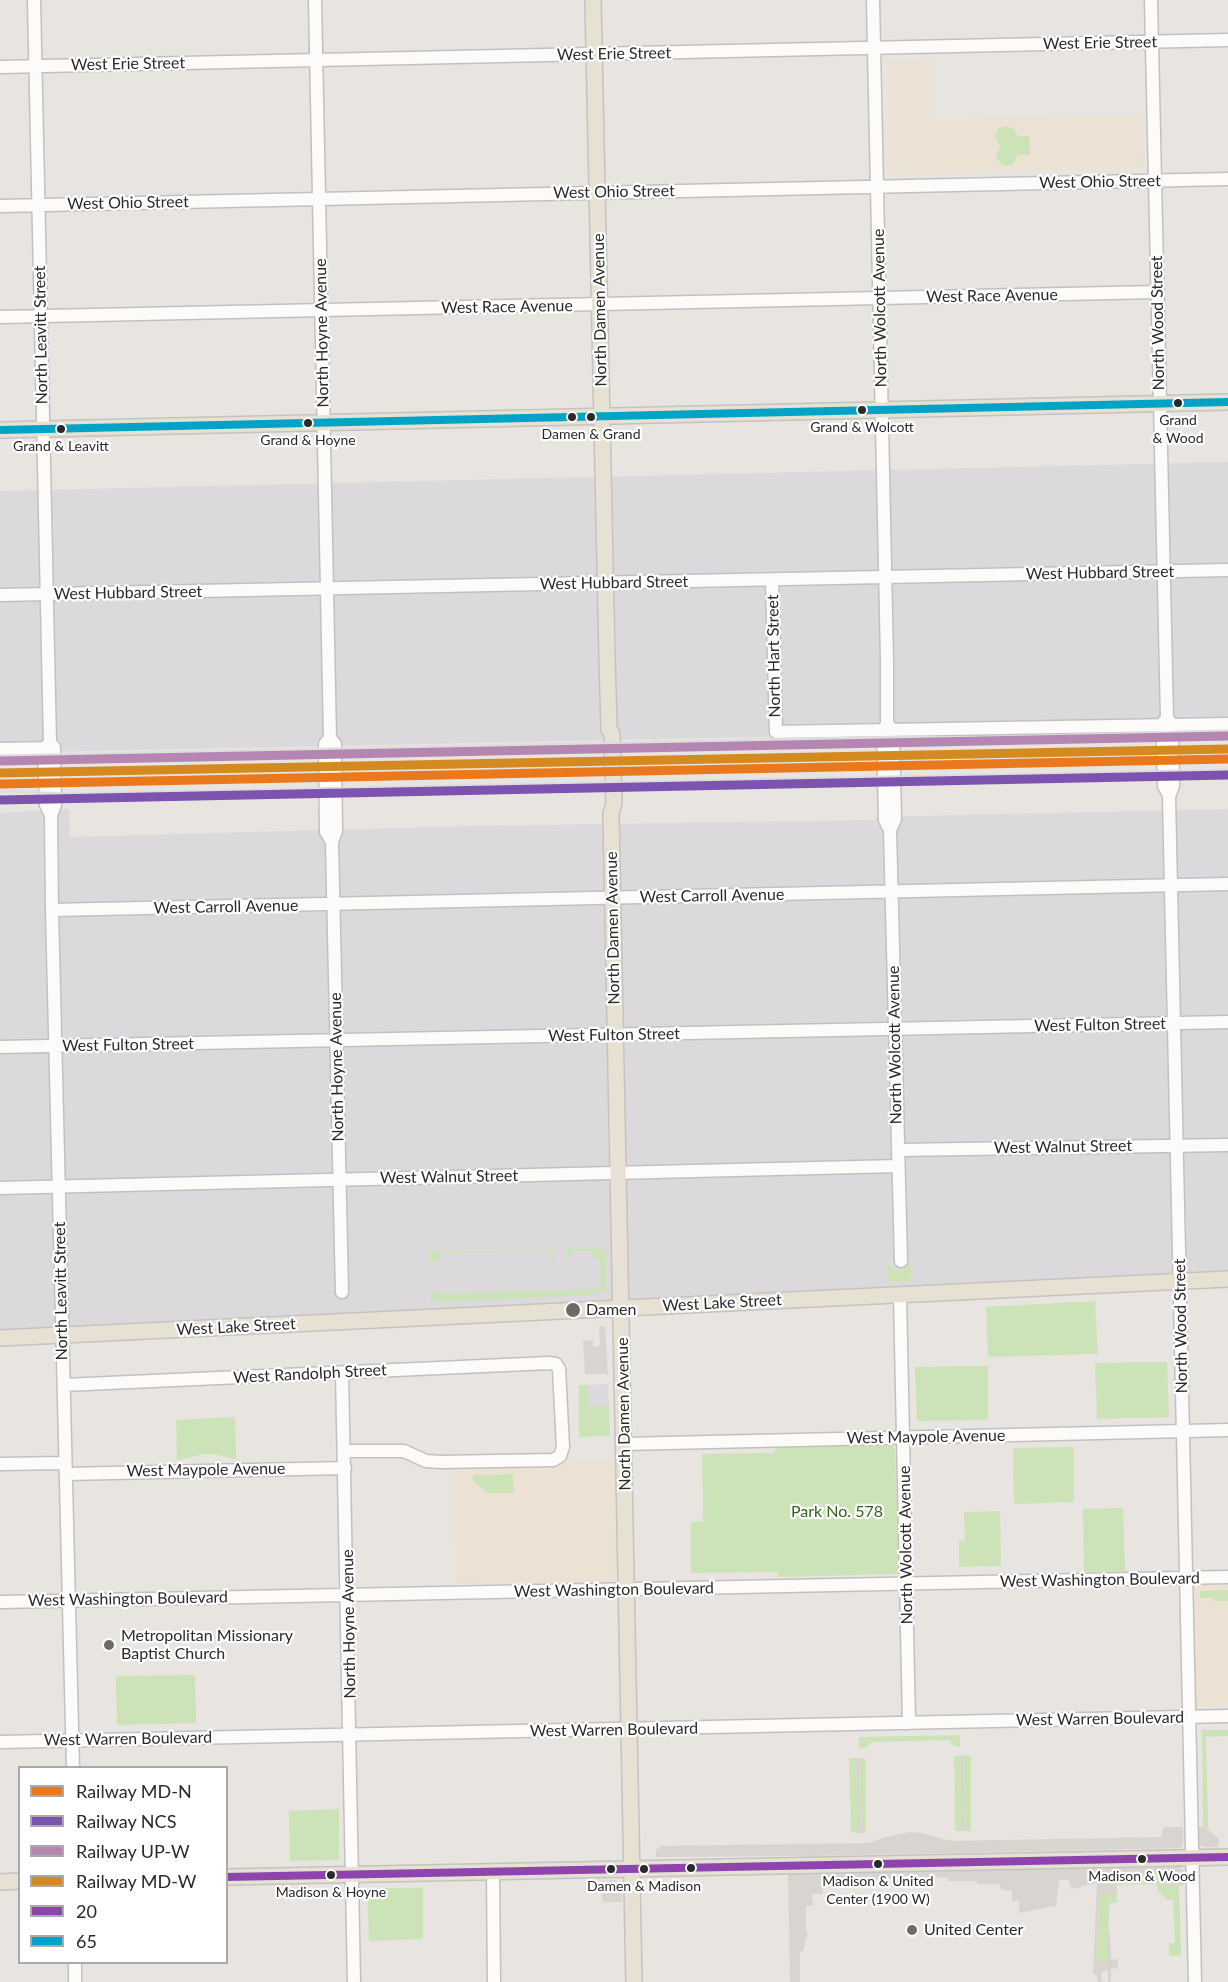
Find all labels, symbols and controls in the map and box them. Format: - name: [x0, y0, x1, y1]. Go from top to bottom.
- street label: West Erie Street: [1043, 32, 1157, 54]
- street label: West Erie Street: [557, 43, 671, 65]
- street label: West Erie Street: [71, 53, 185, 75]
- street label: West Ohio Street: [1039, 171, 1161, 193]
- street label: West Ohio Street: [553, 181, 675, 203]
- street label: West Ohio Street: [67, 192, 189, 214]
- street label: North Wolcott Avenue: [869, 229, 891, 387]
- street label: North Damen Avenue: [589, 233, 611, 387]
- street label: North Wood Street: [1147, 256, 1169, 390]
- street label: North Hoyne Avenue: [311, 258, 333, 408]
- street label: North Leavitt Street: [30, 265, 52, 405]
- street label: West Race Avenue: [926, 285, 1058, 307]
- street label: West Race Avenue: [441, 296, 573, 318]
- marker: Grand & Wood: [1172, 397, 1184, 409]
- marker: Grand & Wolcott: [856, 404, 868, 416]
- unlabelled marker: [566, 411, 578, 423]
- marker: Damen & Grand: [585, 411, 597, 423]
- place label: Grand & Wood: [1153, 412, 1203, 444]
- marker: Grand & Hoyne: [302, 417, 314, 429]
- place label: Grand & Wolcott: [810, 419, 914, 435]
- marker: Grand & Leavitt: [55, 423, 67, 435]
- place label: Damen & Grand: [542, 426, 640, 442]
- place label: Grand & Hoyne: [260, 432, 356, 448]
- place label: Grand & Leavitt: [13, 438, 109, 454]
- street label: West Hubbard Street: [1026, 562, 1174, 584]
- street label: West Hubbard Street: [540, 572, 688, 594]
- street label: West Hubbard Street: [54, 582, 202, 604]
- street label: North Hart Street: [763, 594, 785, 718]
- street label: North Damen Avenue: [602, 851, 624, 1005]
- street label: West Carroll Avenue: [640, 885, 784, 907]
- street label: West Carroll Avenue: [154, 896, 298, 918]
- street label: North Wolcott Avenue: [884, 966, 906, 1124]
- street label: North Hoyne Avenue: [326, 992, 348, 1142]
- street label: West Fulton Street: [1034, 1014, 1166, 1036]
- street label: West Fulton Street: [548, 1024, 680, 1046]
- street label: West Fulton Street: [62, 1034, 194, 1056]
- street label: West Walnut Street: [994, 1136, 1132, 1158]
- street label: West Walnut Street: [380, 1166, 518, 1188]
- street label: North Leavitt Street: [50, 1221, 72, 1361]
- street label: North Wood Street: [1170, 1259, 1192, 1393]
- street label: West Lake Street: [662, 1290, 782, 1316]
- place label: Damen: [586, 1300, 636, 1320]
- marker: Damen: [564, 1301, 582, 1319]
- street label: West Lake Street: [176, 1314, 296, 1340]
- street label: North Damen Avenue: [613, 1337, 635, 1491]
- street label: West Randolph Street: [233, 1360, 387, 1388]
- street label: West Maypole Avenue: [846, 1426, 1006, 1448]
- street label: West Maypole Avenue: [126, 1459, 286, 1481]
- street label: North Wolcott Avenue: [895, 1466, 917, 1624]
- park label: Park No. 578: [791, 1502, 883, 1522]
- street label: North Hoyne Avenue: [338, 1549, 360, 1699]
- street label: West Washington Boulevard: [1000, 1569, 1200, 1591]
- street label: West Washington Boulevard: [514, 1579, 714, 1601]
- street label: West Washington Boulevard: [28, 1588, 228, 1610]
- place label: Metropolitan Missionary Baptist Church: [121, 1626, 293, 1664]
- marker: Metropolitan Missionary Baptist Church: [102, 1638, 116, 1652]
- street label: West Warren Boulevard: [1016, 1708, 1184, 1730]
- street label: West Warren Boulevard: [530, 1719, 698, 1741]
- street label: West Warren Boulevard: [44, 1728, 212, 1750]
- legend: [18, 1766, 228, 1964]
- text: Railway MD-N: [76, 1780, 192, 1802]
- text: Railway NCS: [76, 1810, 176, 1832]
- text: Railway UP-W: [76, 1840, 190, 1862]
- marker: Madison & Wood: [1136, 1853, 1148, 1865]
- marker: Madison & United Center (1900 W): [872, 1858, 884, 1870]
- unlabelled marker: [685, 1862, 697, 1874]
- unlabelled marker: [605, 1863, 617, 1875]
- marker: Damen & Madison: [638, 1863, 650, 1875]
- place label: Madison & Wood: [1088, 1868, 1196, 1884]
- marker: Madison & Hoyne: [325, 1869, 337, 1881]
- text: Railway MD-W: [76, 1870, 196, 1892]
- place label: Madison & United Center (1900 W): [822, 1873, 934, 1906]
- place label: Damen & Madison: [587, 1878, 701, 1894]
- place label: Madison & Hoyne: [276, 1884, 386, 1900]
- text: 20: [76, 1900, 97, 1922]
- place label: United Center: [924, 1920, 1023, 1940]
- marker: United Center: [905, 1923, 919, 1937]
- text: 65: [76, 1930, 97, 1952]

